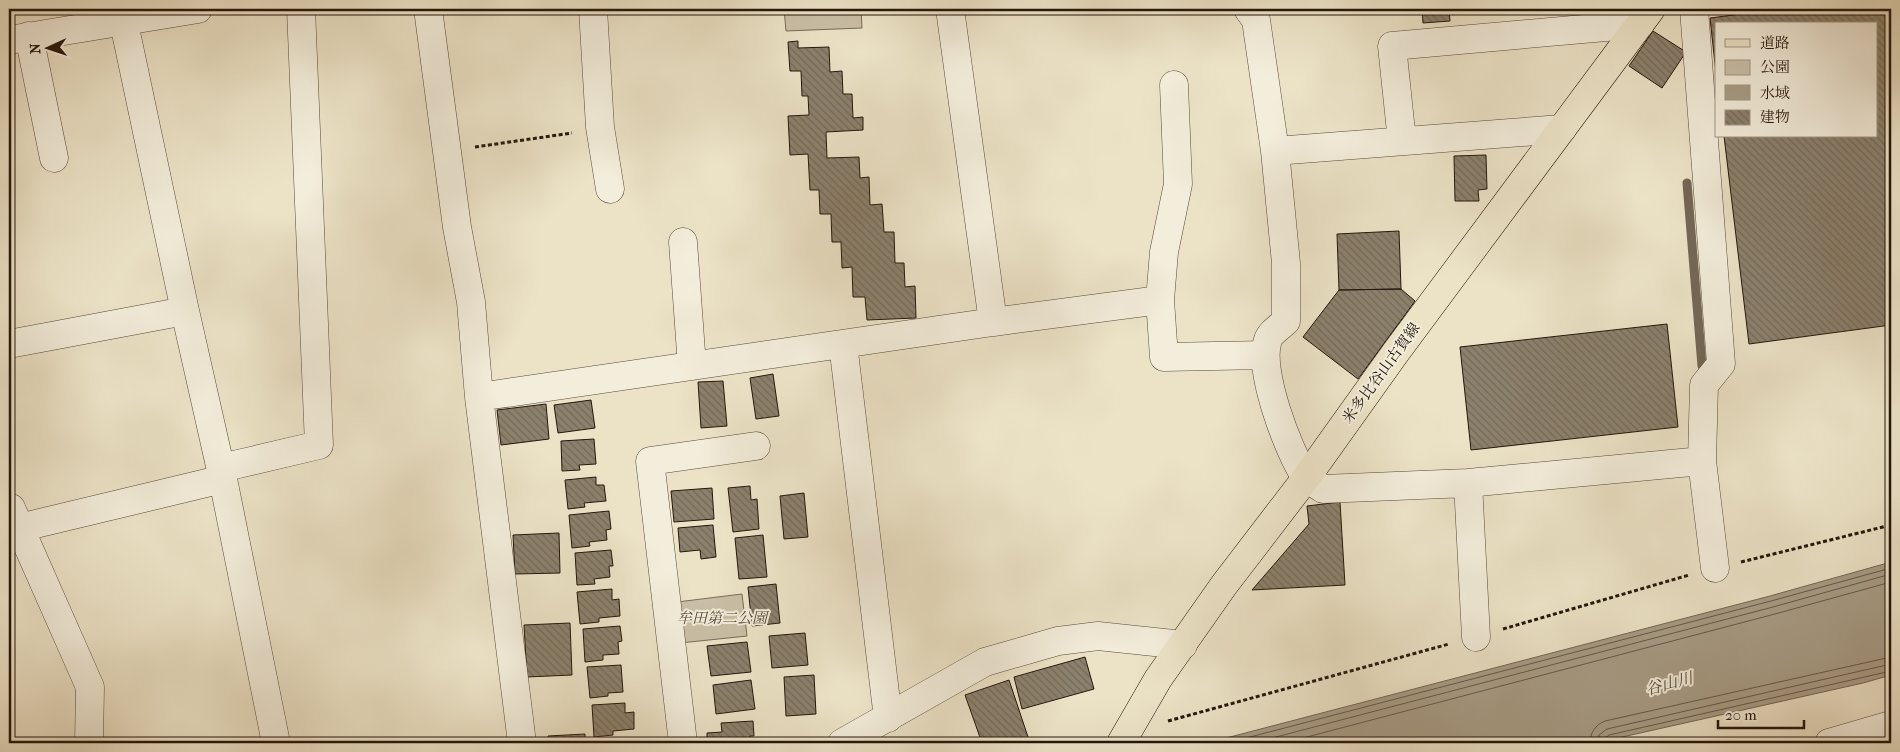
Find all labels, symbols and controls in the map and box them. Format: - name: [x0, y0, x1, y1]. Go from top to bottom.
- north arrow: [22, 22, 72, 72]
- legend: [1715, 22, 1878, 138]
- text: 道路: [1760, 34, 1790, 52]
- text: N: [27, 43, 44, 54]
- text: 公園: [1760, 58, 1790, 76]
- text: 水域: [1760, 84, 1790, 102]
- text: 建物: [1760, 108, 1790, 126]
- street label: 米多比谷山古賀線: [1338, 319, 1424, 427]
- park label: 牟田第二公園: [677, 609, 770, 627]
- water label: 谷山川: [1643, 668, 1697, 699]
- scale bar: [1718, 697, 1804, 729]
- text: 20 m: [1725, 706, 1757, 724]

